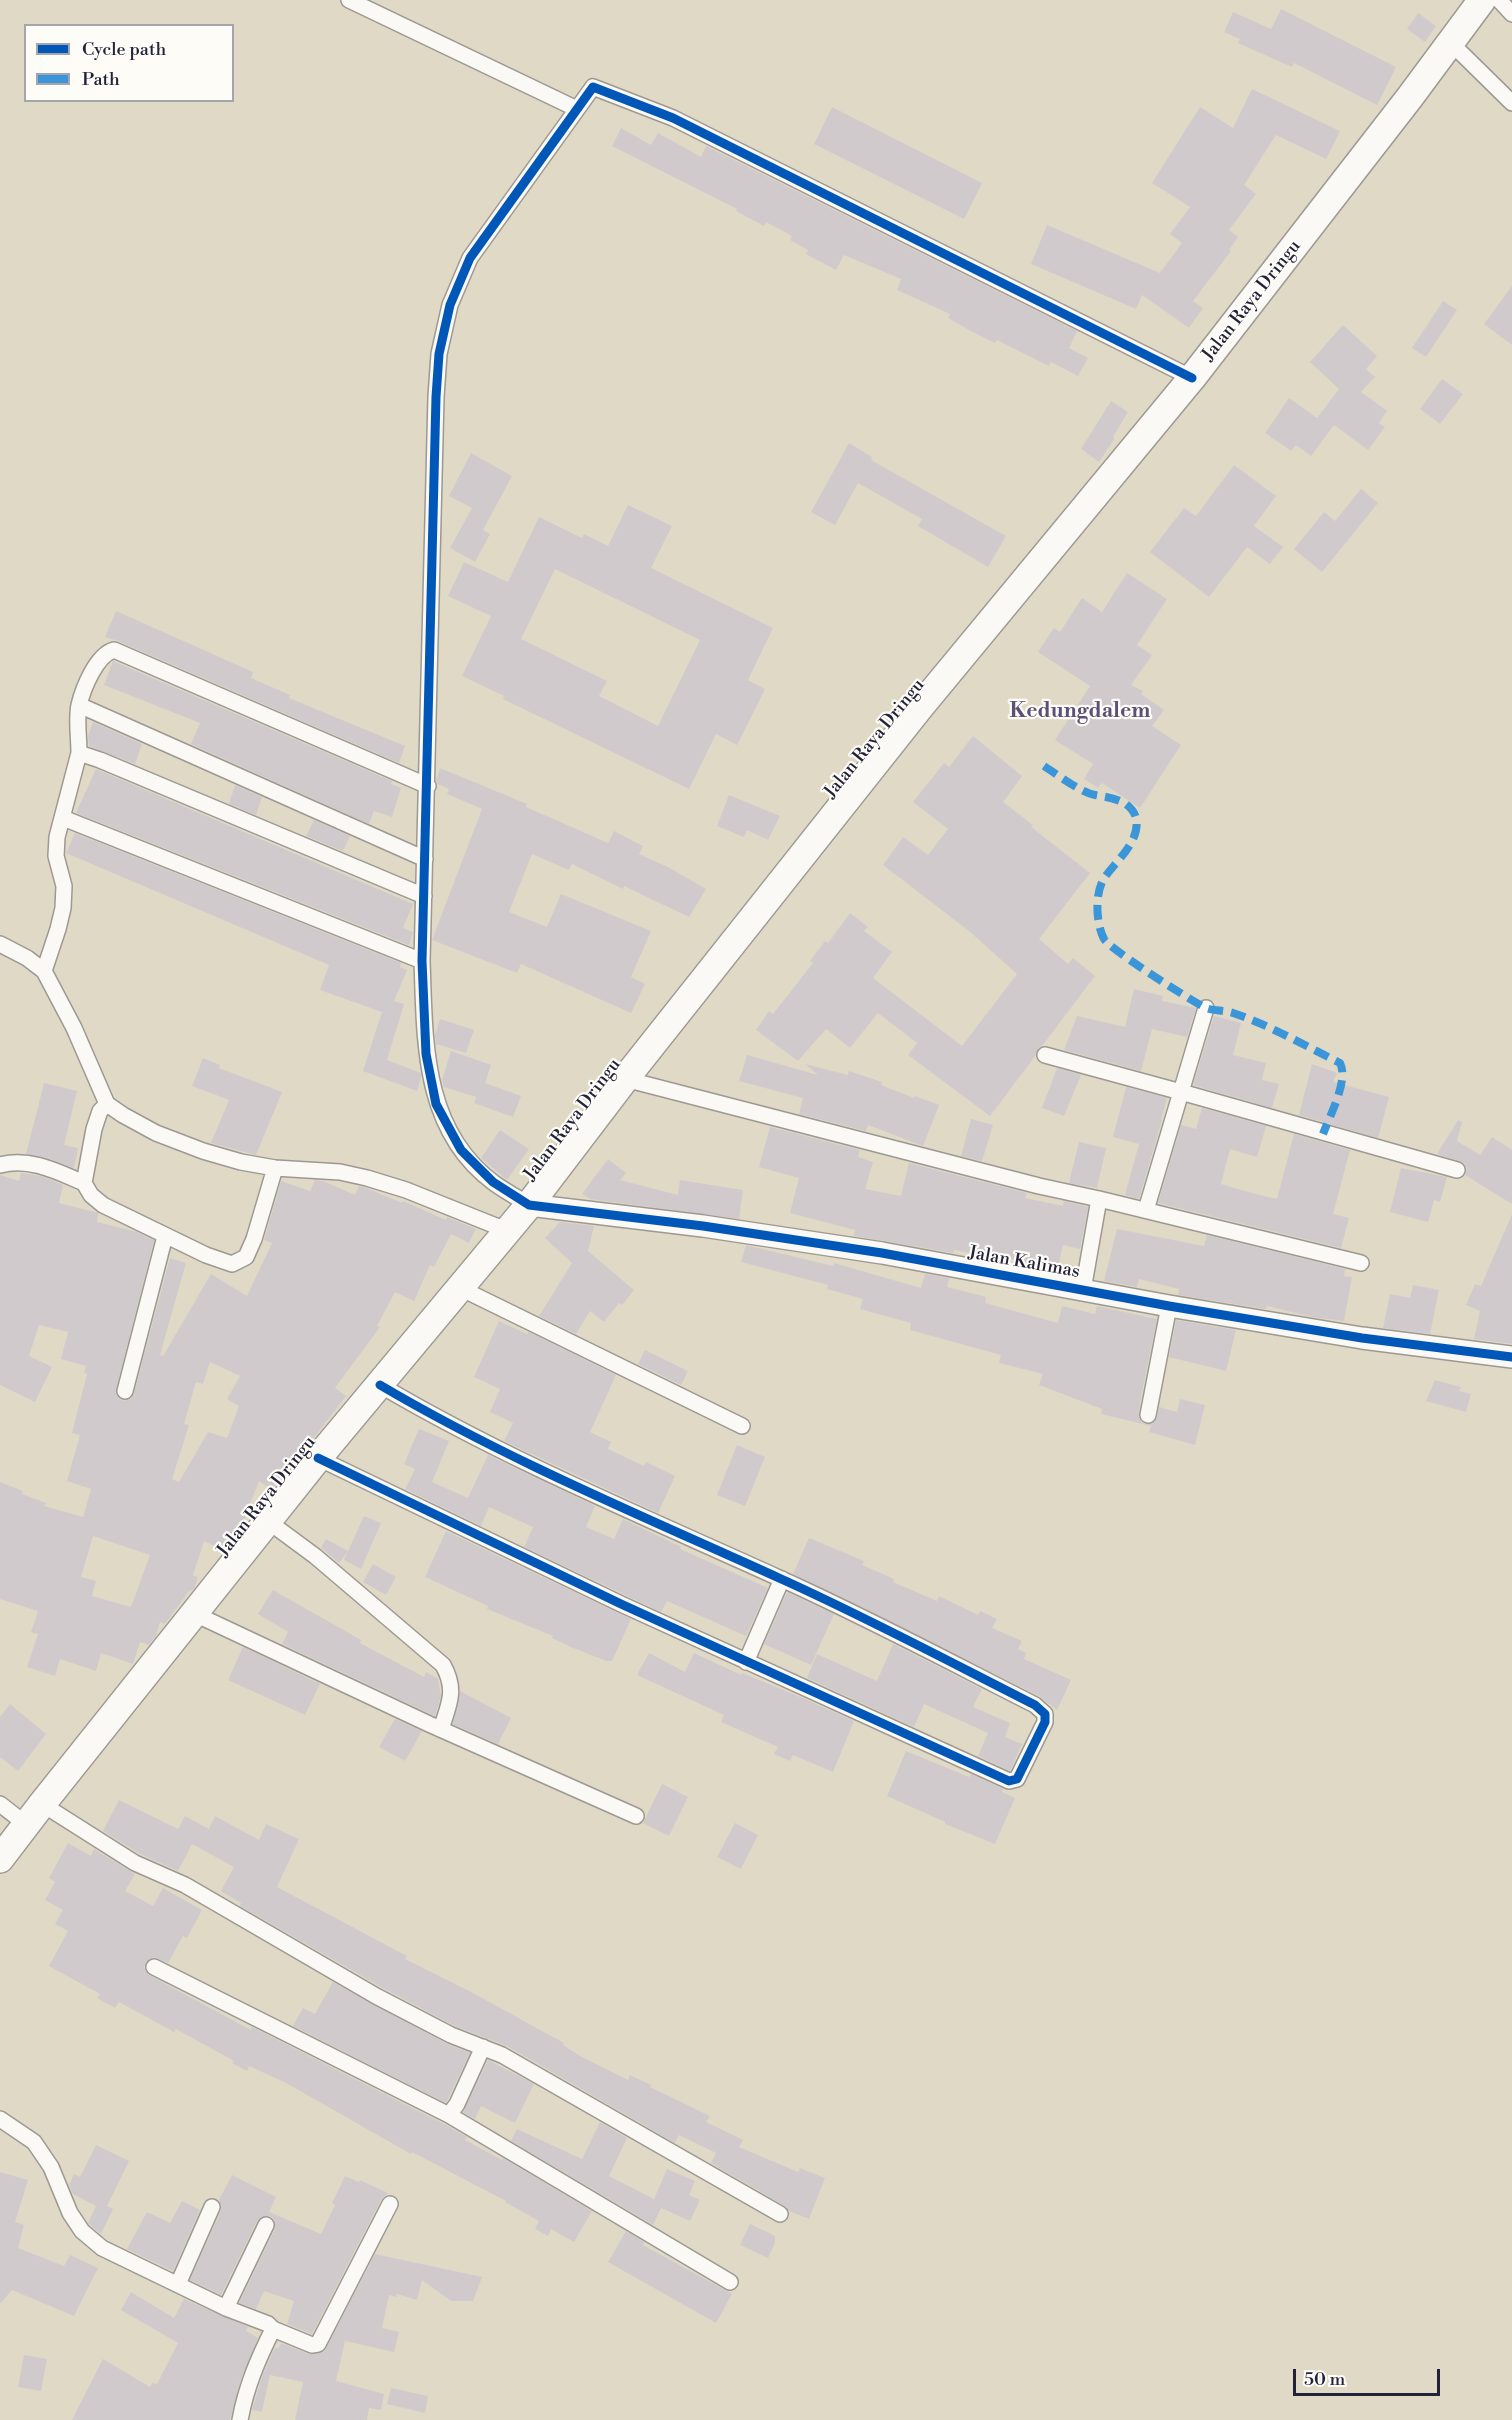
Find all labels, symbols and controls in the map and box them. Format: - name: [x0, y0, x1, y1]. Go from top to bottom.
- legend: [24, 24, 234, 102]
- text: Cycle path: [82, 38, 166, 61]
- text: Path: [82, 68, 120, 91]
- street label: Jalan Raya Dringu: [1198, 236, 1306, 366]
- street label: Jalan Raya Dringu: [820, 675, 930, 803]
- district label: Kedungdalem: [1010, 699, 1150, 725]
- street label: Jalan Raya Dringu: [520, 1055, 626, 1185]
- street label: Jalan Kalimas: [967, 1243, 1081, 1283]
- street label: Jalan Raya Dringu: [213, 1432, 321, 1562]
- scale bar: [1296, 2357, 1443, 2395]
- text: 50 m: [1304, 2368, 1345, 2391]

